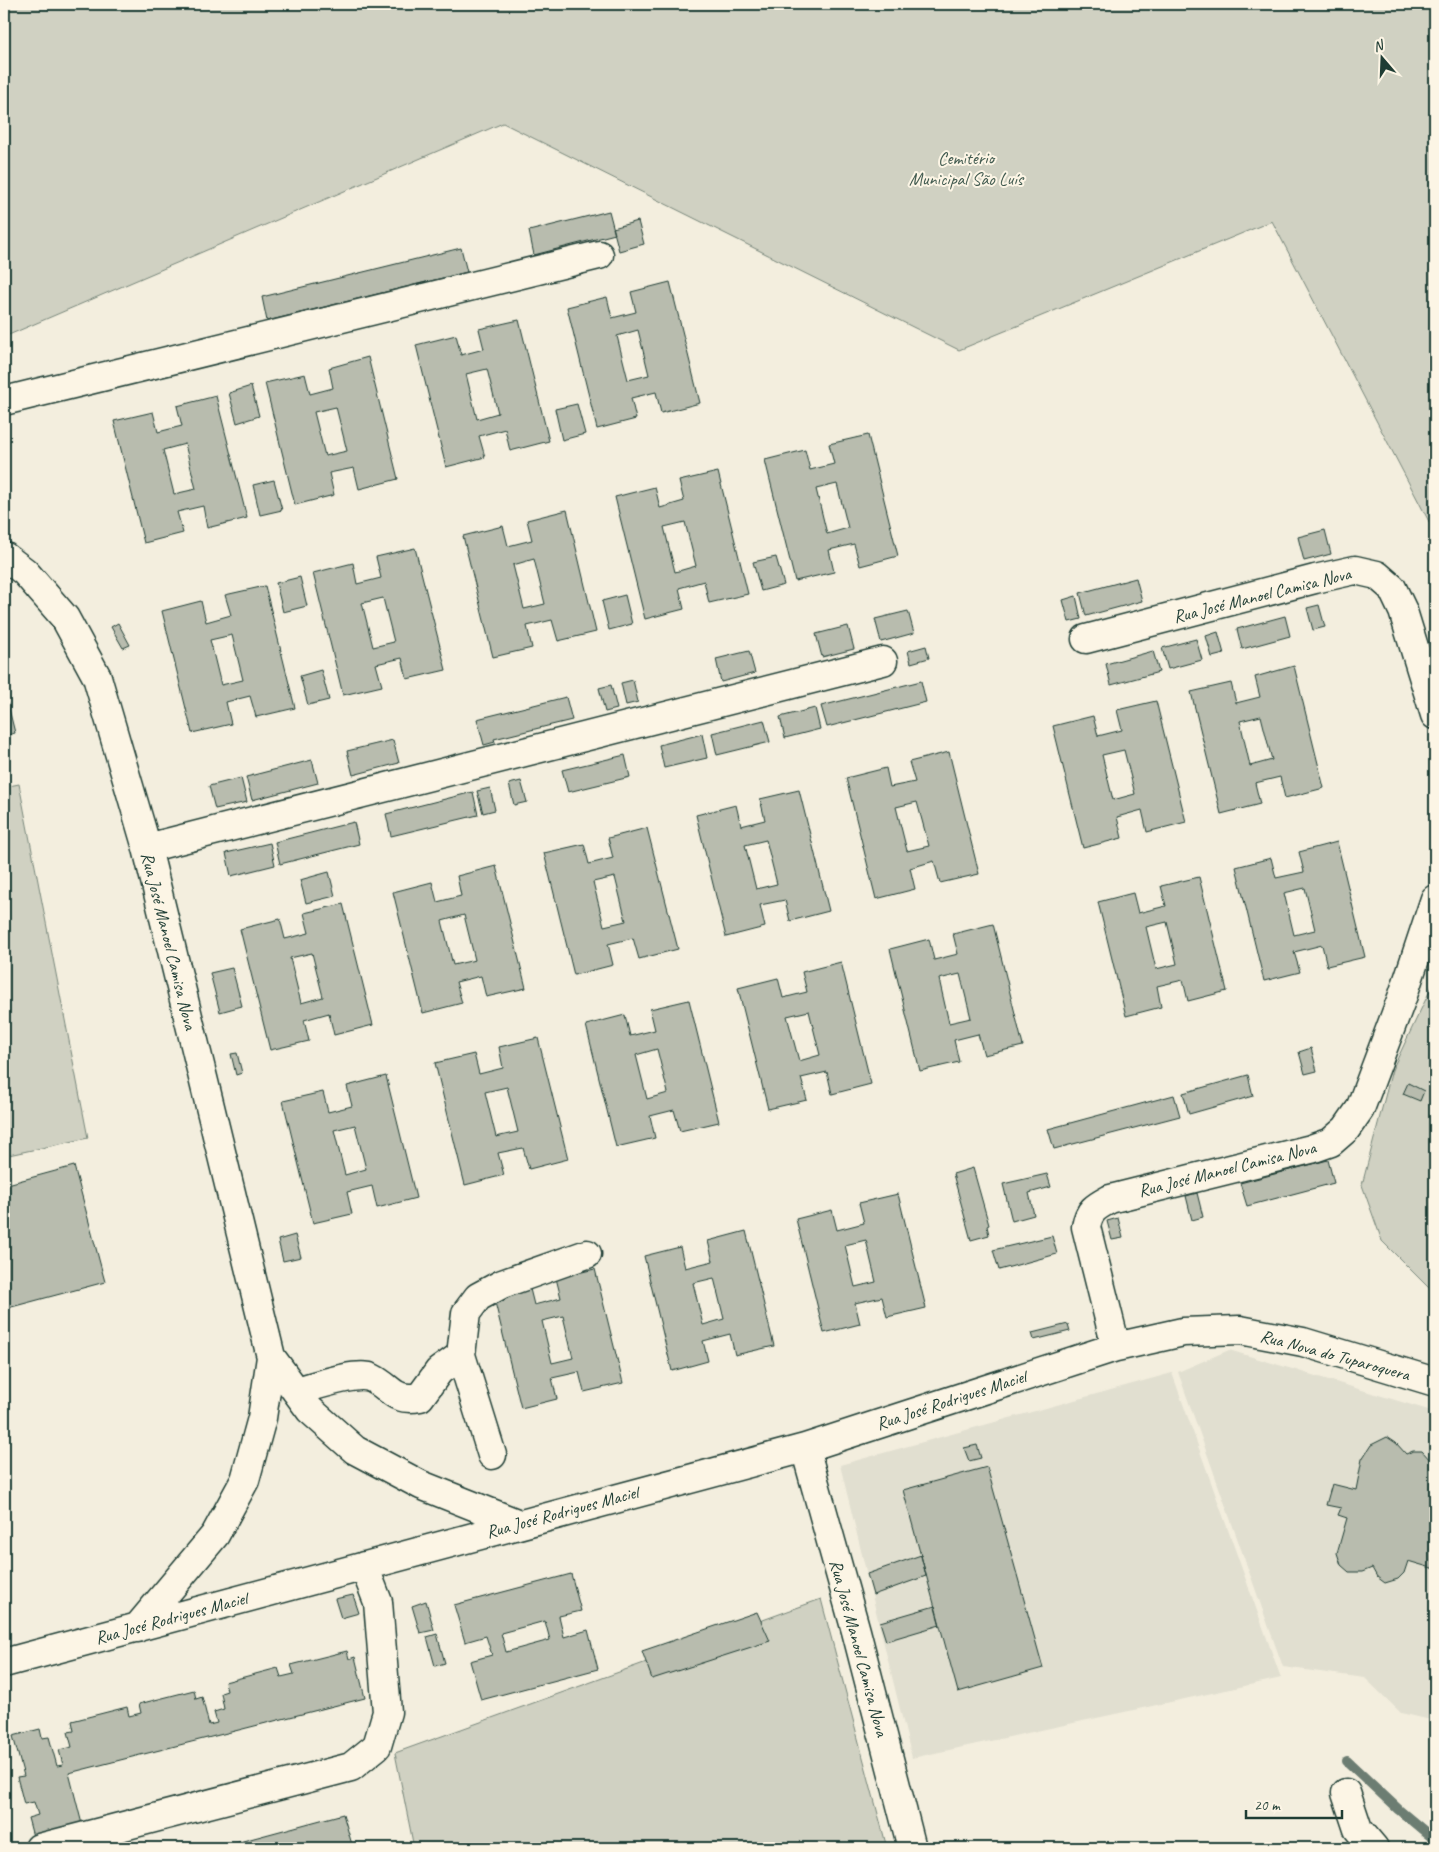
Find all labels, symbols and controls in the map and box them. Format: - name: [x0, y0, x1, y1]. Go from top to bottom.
- north arrow: [1356, 32, 1406, 82]
- text: N: [1371, 36, 1387, 56]
- park label: Cemitério Municipal São Luís: [909, 147, 1025, 190]
- street label: Rua José Manoel Camisa Nova: [1171, 562, 1355, 628]
- street label: Rua José Manoel Camisa Nova: [136, 850, 202, 1034]
- street label: Rua José Manoel Camisa Nova: [1136, 1136, 1320, 1202]
- street label: Rua Nova do Tuparoquera: [1258, 1324, 1414, 1386]
- street label: Rua José Rodrigues Maciel: [873, 1364, 1032, 1435]
- street label: Rua José Rodrigues Maciel: [484, 1480, 643, 1543]
- street label: Rua José Manoel Camisa Nova: [825, 1557, 894, 1741]
- street label: Rua José Rodrigues Maciel: [93, 1586, 252, 1649]
- scale bar: [1246, 1787, 1343, 1819]
- text: 20 m: [1254, 1796, 1281, 1815]

